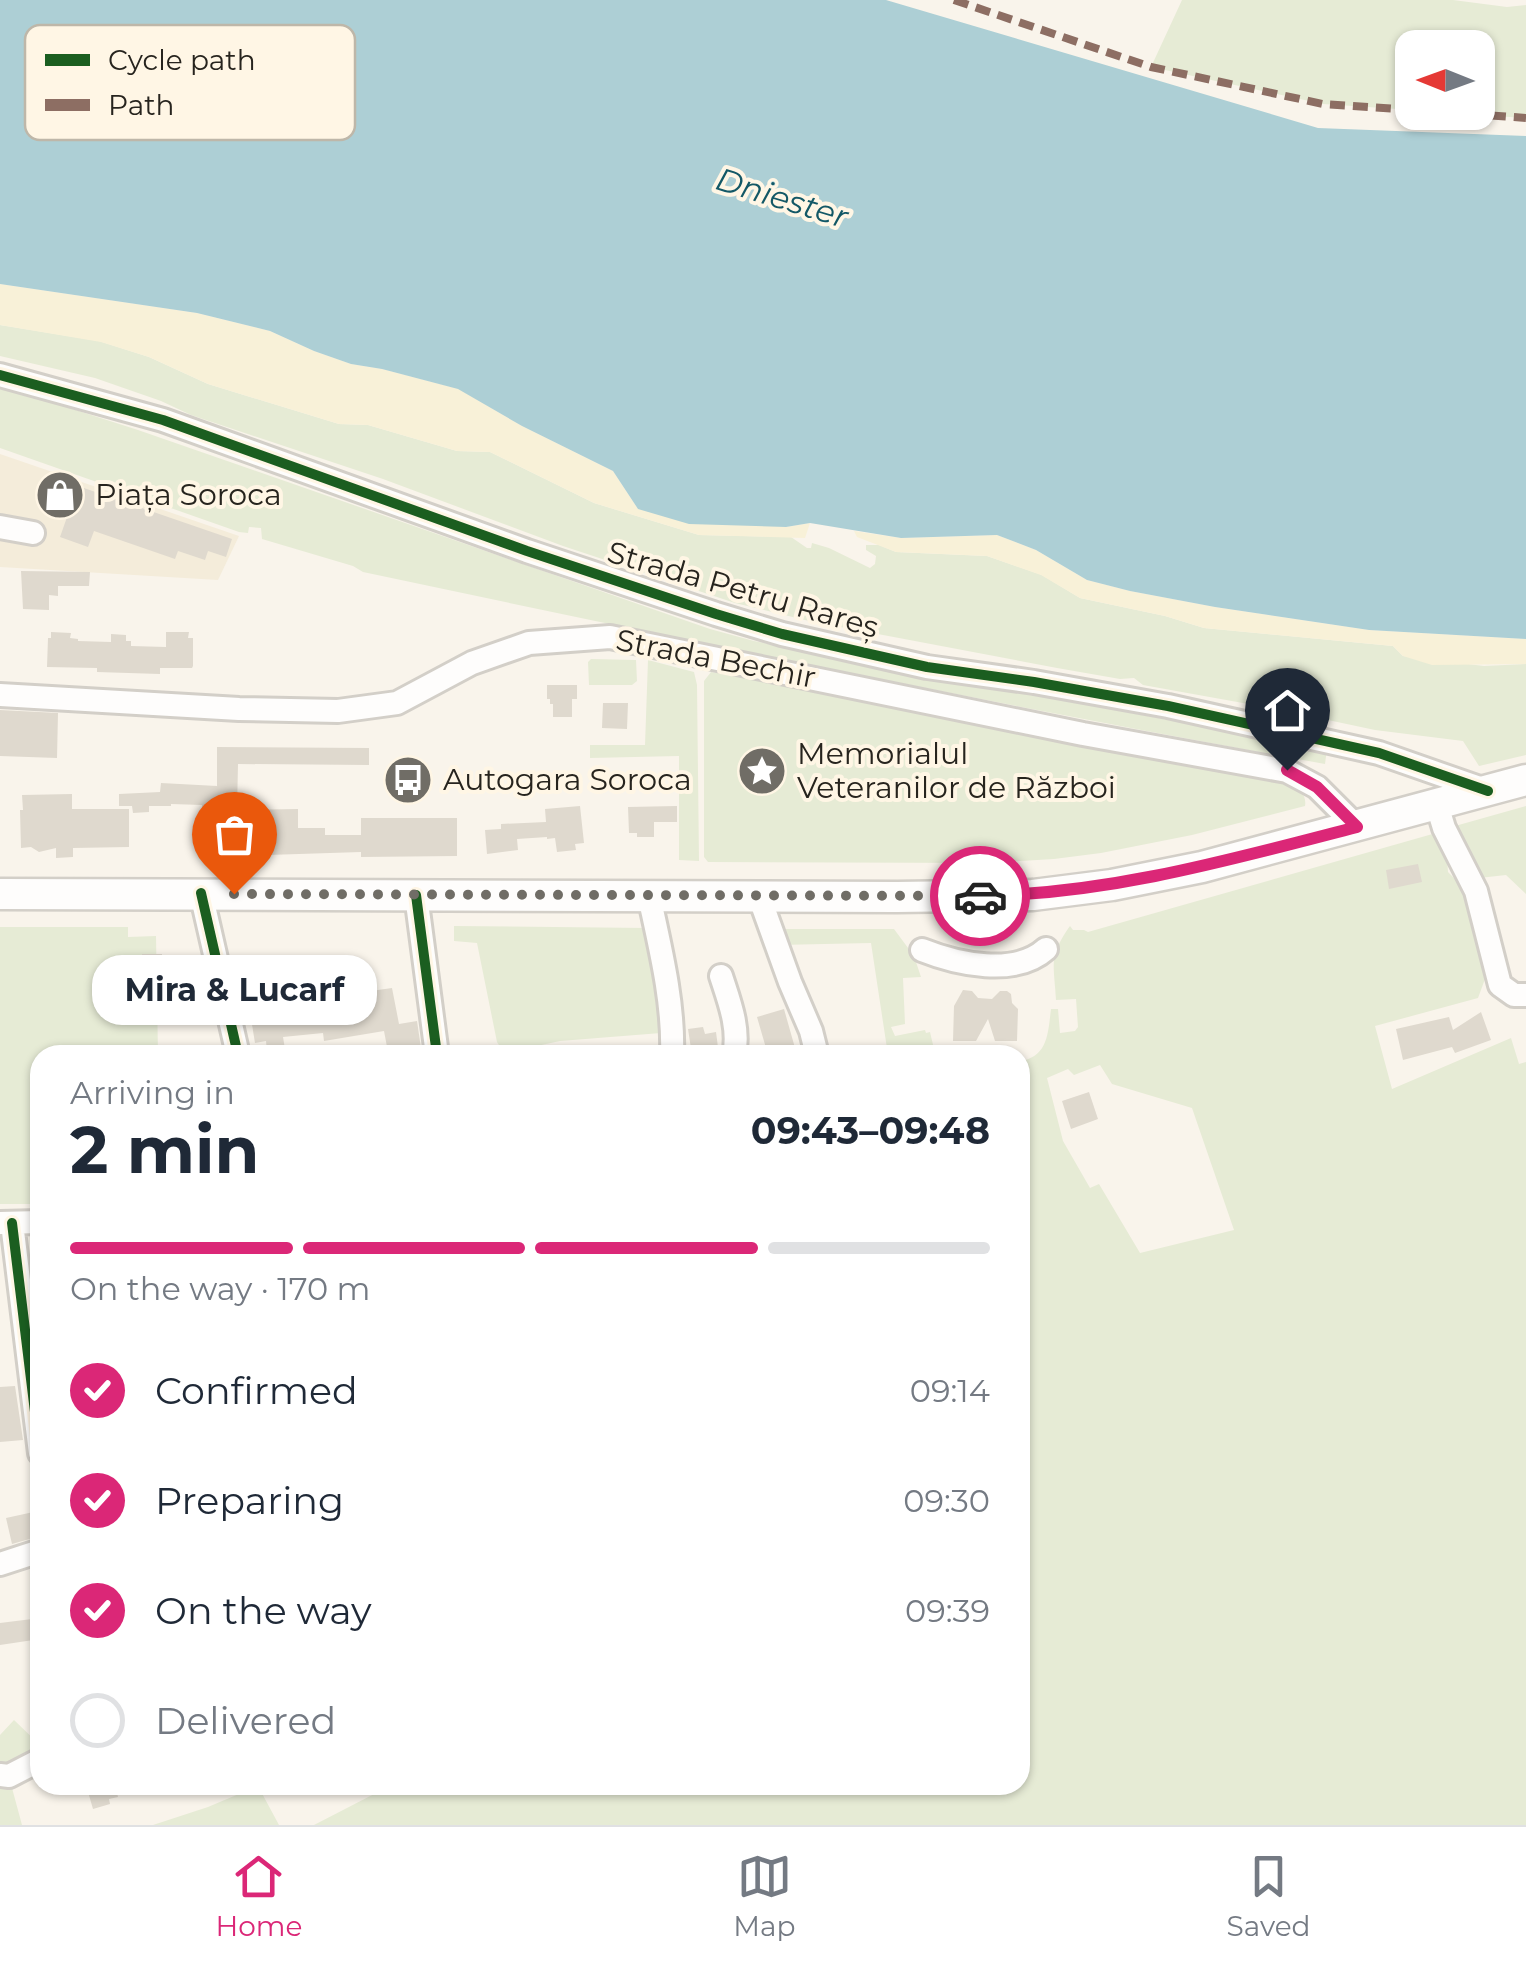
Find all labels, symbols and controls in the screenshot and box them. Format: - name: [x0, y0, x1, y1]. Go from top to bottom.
- legend: [25, 25, 355, 140]
- north arrow: [1395, 30, 1495, 130]
- map controls: [1395, 30, 1495, 130]
- text: Cycle path: [108, 43, 256, 77]
- text: Path: [108, 88, 175, 122]
- water label: Dniester: [711, 159, 854, 236]
- shop icon: Piața Soroca: [34, 469, 86, 521]
- place label: Piața Soroca: [95, 476, 282, 513]
- street label: Strada Petru Rareș: [603, 533, 883, 646]
- street label: Strada Bechir: [613, 621, 819, 696]
- pin: [1245, 668, 1330, 771]
- icon: home: [1260, 683, 1315, 738]
- place label: Memorialul Veteranilor de Război: [797, 735, 1116, 806]
- place icon: Memorialul Veteranilor de Război: [736, 745, 788, 797]
- bus stop icon: Autogara Soroca: [382, 754, 434, 806]
- place label: Autogara Soroca: [443, 761, 692, 798]
- pin: [192, 792, 277, 895]
- icon: bag: [207, 807, 262, 862]
- courier: [930, 846, 1030, 946]
- icon: car: [953, 869, 1008, 924]
- callout: Mira & Lucarf: [91, 954, 376, 1024]
- text: Mira & Lucarf: [125, 970, 344, 1009]
- text: Arriving in: [70, 1073, 235, 1112]
- text: 09:43–09:48: [751, 1107, 990, 1154]
- text: 2 min: [70, 1110, 259, 1189]
- text: On the way · 170 m: [70, 1269, 370, 1308]
- icon: check: [70, 1363, 125, 1418]
- text: Confirmed: [155, 1367, 358, 1414]
- text: 09:14: [910, 1371, 990, 1410]
- icon: check: [70, 1473, 125, 1528]
- text: Preparing: [155, 1477, 344, 1524]
- text: 09:30: [903, 1481, 990, 1520]
- icon: check: [70, 1583, 125, 1638]
- text: On the way: [155, 1587, 372, 1634]
- text: 09:39: [905, 1591, 990, 1630]
- text: Delivered: [155, 1697, 336, 1744]
- tab: Home: [215, 1849, 302, 1943]
- tab: Map: [733, 1849, 796, 1943]
- tab: Saved: [1226, 1849, 1311, 1943]

